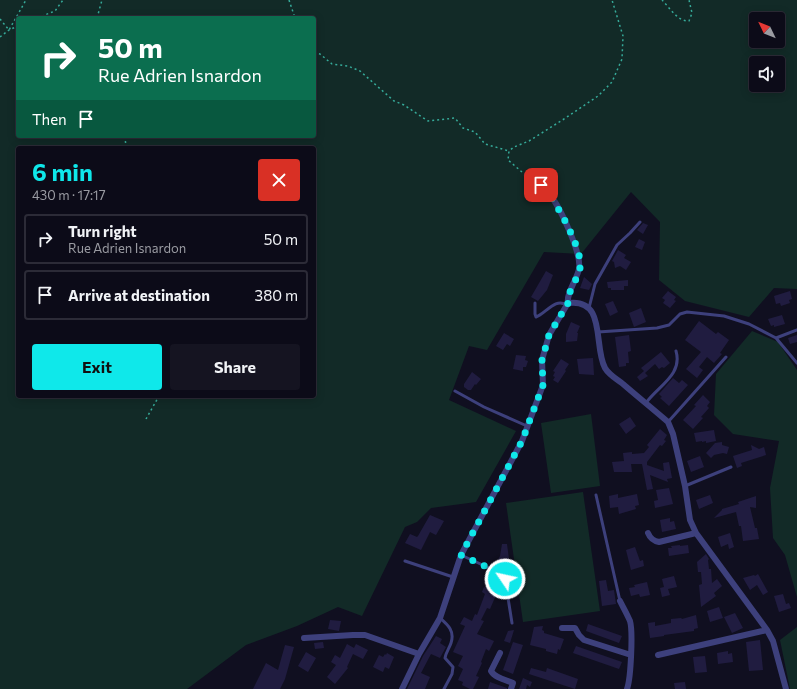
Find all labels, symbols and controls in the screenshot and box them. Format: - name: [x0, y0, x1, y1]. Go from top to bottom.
- north arrow: [749, 12, 785, 48]
- map controls: [749, 12, 785, 92]
- text: 50 m: [98, 30, 163, 64]
- icon: right: [32, 32, 84, 84]
- button: sound: [749, 56, 785, 92]
- text: Rue Adrien Isnardon: [98, 64, 262, 86]
- icon: arrive: [75, 108, 97, 130]
- text: Then: [32, 110, 67, 128]
- text: 6 min: [32, 157, 93, 186]
- button: close: [258, 159, 300, 201]
- pin: [524, 168, 558, 202]
- icon: arrive: [530, 174, 552, 196]
- text: 430 m · 17:17: [32, 187, 106, 203]
- text: Turn right: [68, 222, 137, 240]
- icon: right: [34, 228, 56, 250]
- text: 50 m: [264, 230, 298, 248]
- text: Rue Adrien Isnardon: [68, 240, 186, 256]
- icon: arrive: [34, 284, 56, 306]
- text: Arrive at destination: [68, 286, 210, 304]
- text: 380 m: [255, 286, 298, 304]
- button: Exit: [32, 344, 162, 390]
- button: Share: [170, 344, 300, 390]
- position arrow: [484, 558, 526, 600]

